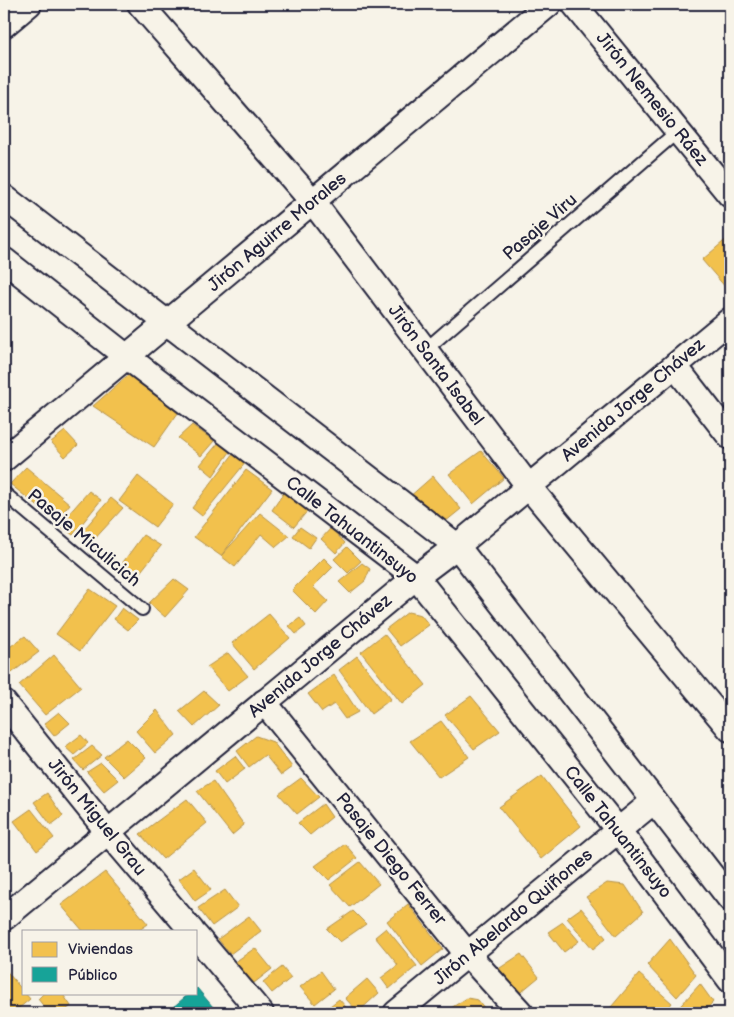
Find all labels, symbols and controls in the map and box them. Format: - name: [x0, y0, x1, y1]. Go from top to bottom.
- street label: Jirón Nemesio Ráez: [592, 28, 713, 170]
- street label: Jirón Aguirre Morales: [203, 168, 351, 296]
- street label: Pasaje Viru: [499, 189, 581, 265]
- street label: Jirón Santa Isabel: [384, 300, 488, 430]
- street label: Avenida Jorge Chávez: [557, 334, 709, 466]
- street label: Calle Tahuantinsuyo: [282, 472, 422, 588]
- street label: Pasaje Miculicich: [23, 485, 145, 591]
- street label: Avenida Jorge Chávez: [244, 590, 396, 722]
- street label: Jirón Miguel Grau: [43, 754, 151, 880]
- street label: Calle Tahuantinsuyo: [560, 762, 676, 902]
- street label: Pasaje Diego Ferrer: [331, 789, 451, 930]
- street label: Jirón Abelardo Quiñones: [429, 844, 597, 990]
- legend: [22, 930, 198, 994]
- text: Viviendas: [68, 940, 133, 959]
- text: Público: [68, 966, 117, 985]

